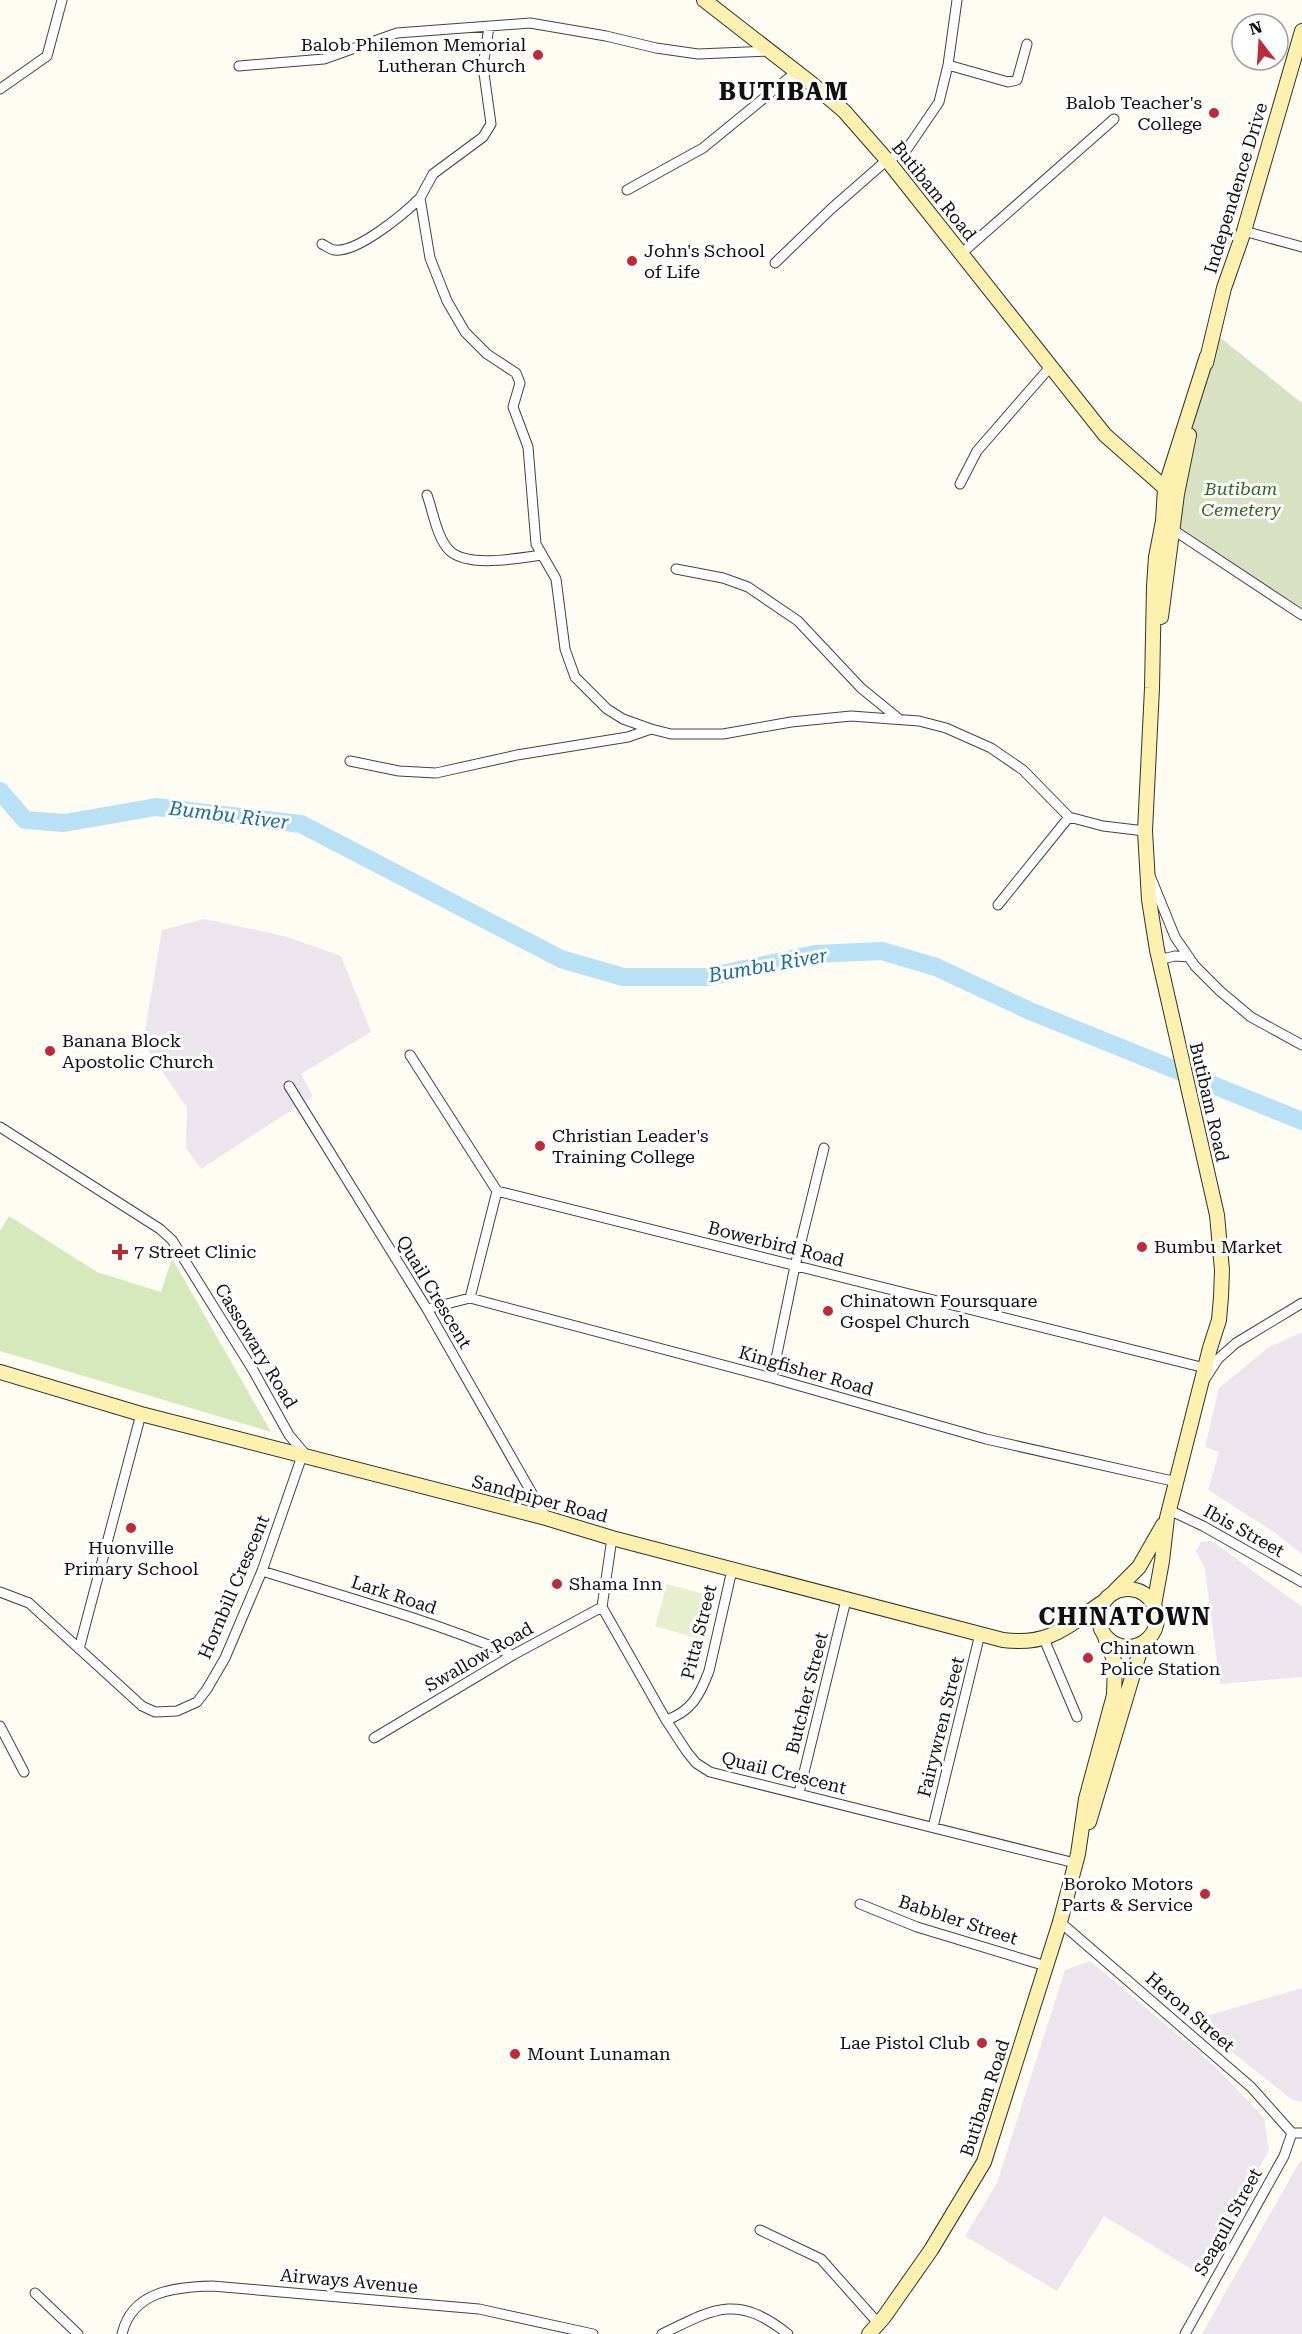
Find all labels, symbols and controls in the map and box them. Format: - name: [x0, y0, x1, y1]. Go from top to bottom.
- north arrow: [1230, 12, 1290, 72]
- text: N: [1247, 17, 1264, 39]
- place label: Balob Philemon Memorial Lutheran Church: [301, 34, 526, 76]
- marker: Balob Philemon Memorial Lutheran Church: [531, 48, 545, 62]
- district label: BUTIBAM: [719, 78, 849, 106]
- place label: Balob Teacher's College: [1066, 92, 1202, 134]
- street label: Independence Drive: [1200, 100, 1272, 276]
- marker: Balob Teacher's College: [1207, 106, 1221, 120]
- street label: Butibam Road: [888, 137, 981, 245]
- place label: John's School of Life: [644, 240, 765, 282]
- marker: John's School of Life: [625, 254, 639, 268]
- park label: Butibam Cemetery: [1201, 478, 1282, 520]
- water label: Bumbu River: [167, 796, 291, 834]
- water label: Bumbu River: [706, 943, 830, 987]
- place label: Banana Block Apostolic Church: [62, 1030, 214, 1072]
- street label: Butibam Road: [1186, 1040, 1234, 1164]
- marker: Banana Block Apostolic Church: [43, 1044, 57, 1058]
- place label: Christian Leader's Training College: [552, 1125, 709, 1167]
- marker: Christian Leader's Training College: [533, 1139, 547, 1153]
- street label: Bowerbird Road: [706, 1216, 847, 1271]
- street label: Quail Crescent: [392, 1231, 477, 1352]
- place label: Bumbu Market: [1154, 1236, 1283, 1257]
- marker: Bumbu Market: [1135, 1240, 1149, 1254]
- place label: 7 Street Clinic: [134, 1241, 256, 1262]
- marker: 7 Street Clinic: [111, 1243, 129, 1261]
- street label: Cassowary Road: [211, 1280, 302, 1412]
- place label: Chinatown Foursquare Gospel Church: [840, 1290, 1038, 1332]
- marker: Chinatown Foursquare Gospel Church: [821, 1304, 835, 1318]
- street label: Kingfisher Road: [736, 1341, 876, 1400]
- street label: Sandpiper Road: [470, 1470, 611, 1527]
- street label: Ibis Street: [1200, 1500, 1288, 1561]
- street label: Hornbill Crescent: [194, 1511, 273, 1662]
- marker: Huonville Primary School: [124, 1521, 138, 1535]
- place label: Huonville Primary School: [64, 1537, 199, 1579]
- street label: Lark Road: [349, 1571, 440, 1618]
- place label: Shama Inn: [569, 1573, 663, 1594]
- marker: Shama Inn: [550, 1577, 564, 1591]
- street label: Pitta Street: [677, 1582, 720, 1681]
- district label: CHINATOWN: [1039, 1603, 1211, 1631]
- street label: Swallow Road: [421, 1617, 537, 1696]
- street label: Butcher Street: [781, 1630, 832, 1756]
- place label: Chinatown Police Station: [1100, 1637, 1221, 1679]
- marker: Chinatown Police Station: [1081, 1651, 1095, 1665]
- street label: Fairywren Street: [913, 1654, 968, 1799]
- street label: Quail Crescent: [719, 1747, 849, 1798]
- place label: Boroko Motors Parts & Service: [1062, 1873, 1193, 1915]
- marker: Boroko Motors Parts & Service: [1198, 1887, 1212, 1901]
- street label: Babbler Street: [896, 1890, 1021, 1949]
- street label: Heron Street: [1142, 1967, 1239, 2056]
- place label: Lae Pistol Club: [840, 2032, 970, 2053]
- street label: Butibam Road: [956, 2036, 1013, 2159]
- marker: Lae Pistol Club: [975, 2036, 989, 2050]
- place label: Mount Lunaman: [527, 2043, 671, 2064]
- marker: Mount Lunaman: [508, 2047, 522, 2061]
- street label: Seagull Street: [1189, 2164, 1266, 2279]
- street label: Airways Avenue: [279, 2264, 419, 2297]

